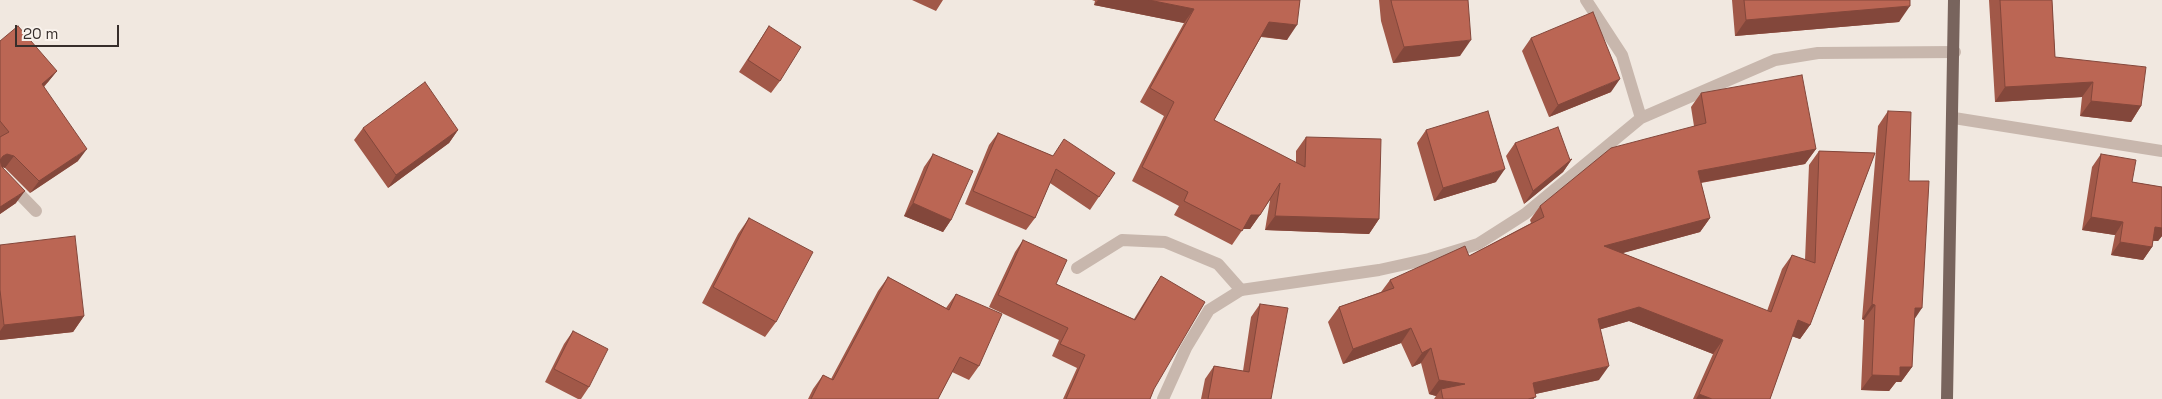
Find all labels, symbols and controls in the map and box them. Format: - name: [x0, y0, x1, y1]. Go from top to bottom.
- scale bar: [18, 15, 121, 47]
- text: 20 m: [23, 24, 58, 43]

